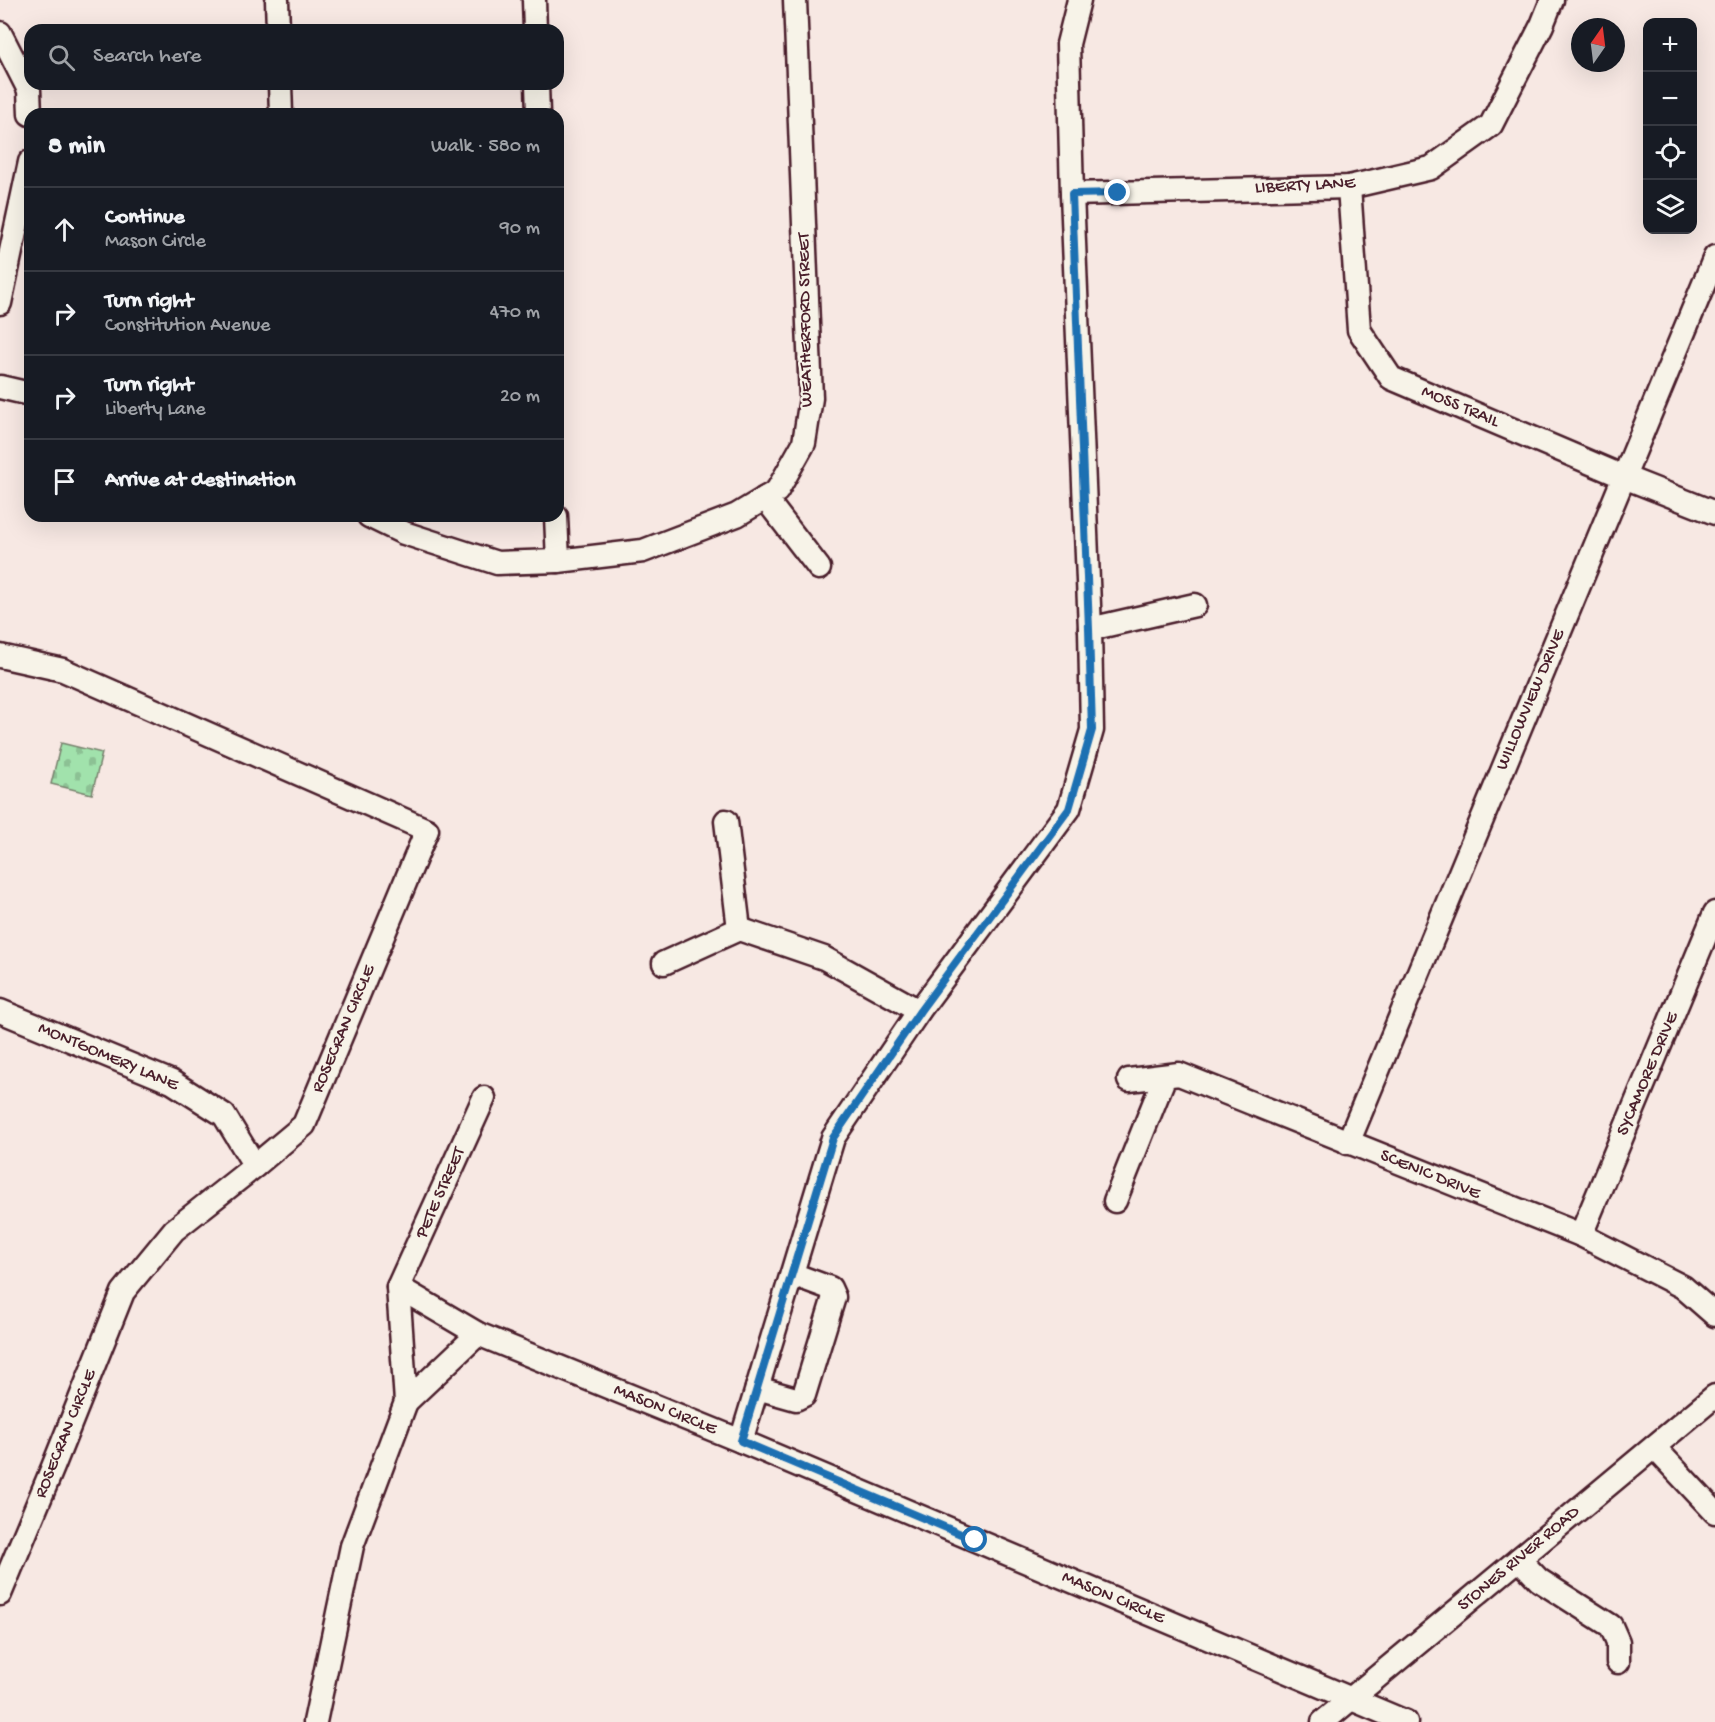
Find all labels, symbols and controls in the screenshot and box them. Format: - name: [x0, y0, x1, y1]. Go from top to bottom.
- north arrow: [1571, 18, 1625, 72]
- map controls: [1643, 18, 1697, 234]
- button: +: [1643, 18, 1697, 72]
- search box: [24, 24, 564, 90]
- icon: search: [45, 41, 78, 74]
- text: Search here: [93, 44, 201, 70]
- button: −: [1643, 72, 1697, 126]
- button: locate: [1643, 126, 1697, 180]
- text: 8 min: [48, 132, 105, 163]
- text: Walk · 580 m: [431, 136, 540, 159]
- street label: LIBERTY LANE: [1254, 173, 1356, 199]
- route end: [1104, 179, 1130, 205]
- button: layers: [1643, 180, 1697, 234]
- text: Continue: [105, 205, 185, 231]
- icon: ahead: [48, 213, 81, 246]
- text: 90 m: [500, 218, 540, 241]
- text: Mason Circle: [105, 231, 206, 254]
- street label: WEATHERFORD STREET: [794, 231, 818, 407]
- text: Turn right: [105, 289, 193, 315]
- icon: right: [48, 297, 81, 330]
- text: 470 m: [490, 302, 540, 325]
- text: Constitution Avenue: [105, 315, 270, 338]
- text: Turn right: [105, 373, 193, 399]
- icon: right: [48, 381, 81, 414]
- street label: MOSS TRAIL: [1418, 381, 1503, 433]
- text: 20 m: [500, 386, 540, 409]
- text: Liberty Lane: [105, 399, 206, 422]
- icon: arrive: [48, 465, 81, 498]
- text: Arrive at destination: [105, 468, 295, 494]
- street label: WILLOWVIEW DRIVE: [1492, 626, 1570, 774]
- street label: ROSECRAN CIRCLE: [308, 961, 381, 1096]
- street label: SYCAMORE DRIVE: [1613, 1008, 1684, 1139]
- street label: MONTGOMERY LANE: [35, 1018, 182, 1096]
- street label: PETE STREET: [411, 1143, 471, 1243]
- street label: SCENIC DRIVE: [1377, 1145, 1484, 1205]
- street label: ROSECRAN CIRCLE: [31, 1366, 102, 1501]
- street label: MASON CIRCLE: [610, 1380, 720, 1441]
- street label: STONES RIVER ROAD: [1454, 1502, 1585, 1616]
- route start: [961, 1526, 987, 1552]
- street label: MASON CIRCLE: [1059, 1567, 1168, 1629]

